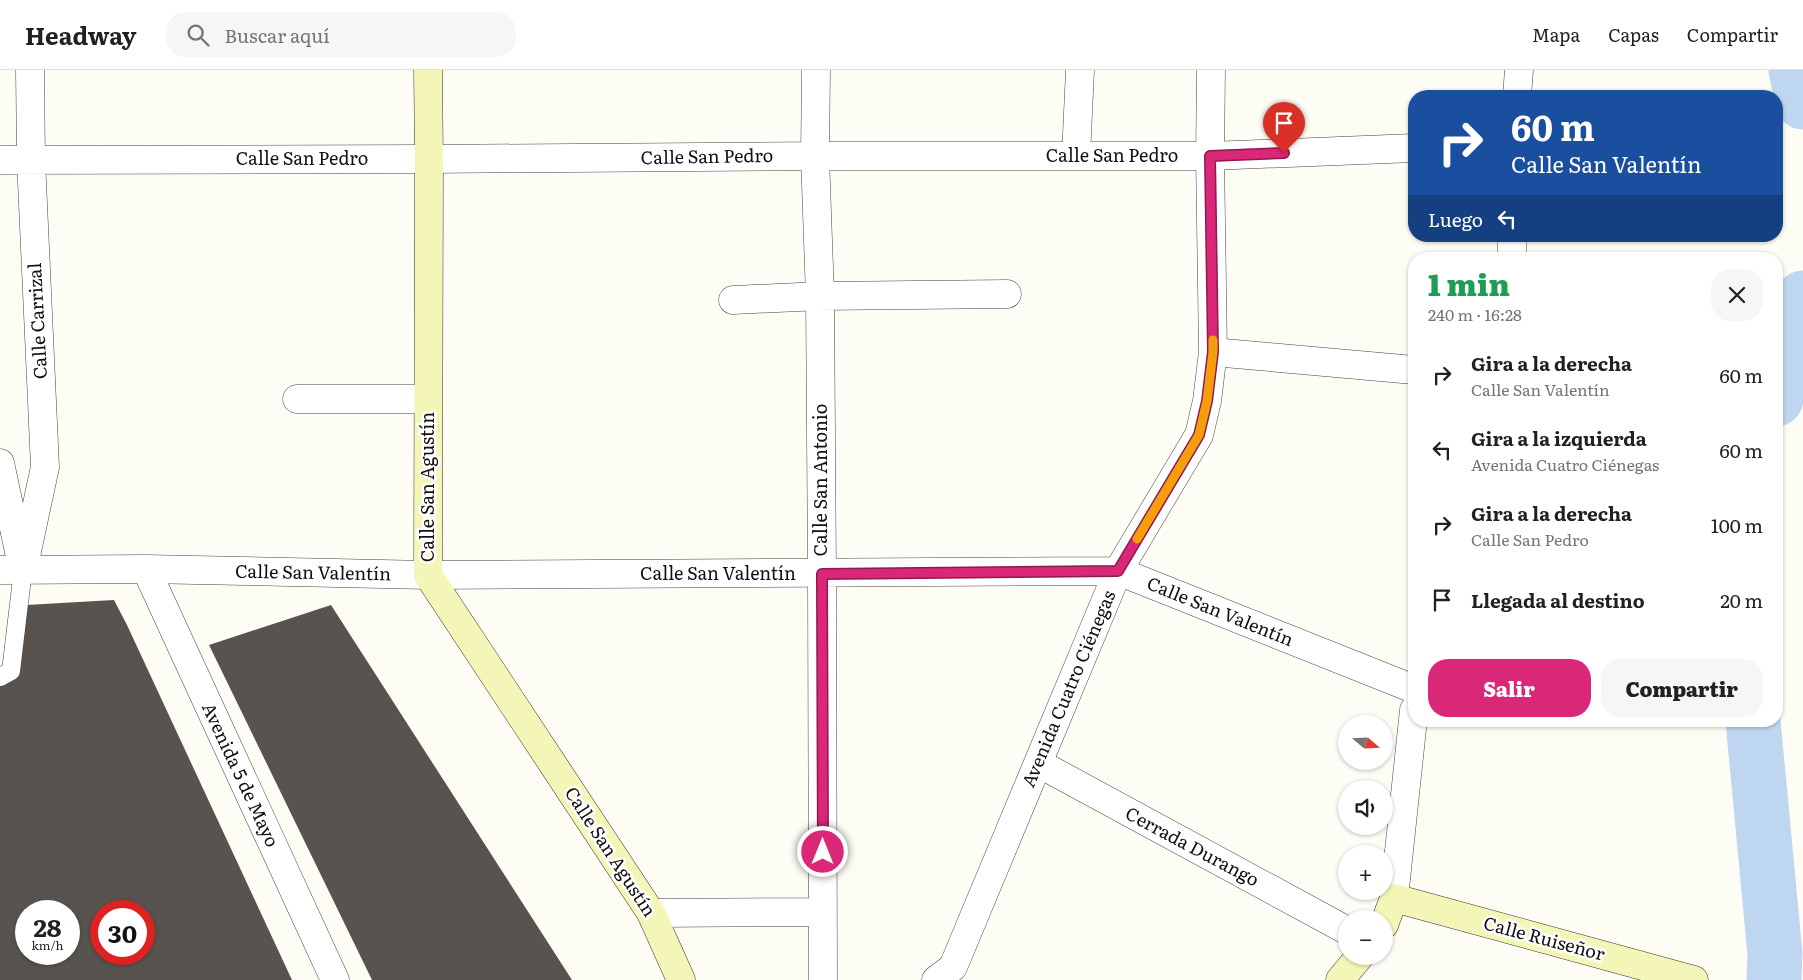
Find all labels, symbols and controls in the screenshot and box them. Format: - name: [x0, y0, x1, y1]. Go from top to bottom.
- search box: [166, 12, 516, 57]
- text: Headway: [25, 17, 136, 52]
- icon: search: [184, 21, 212, 49]
- text: Buscar aquí: [224, 21, 330, 49]
- text: Mapa: [1532, 21, 1580, 48]
- text: Capas: [1608, 21, 1659, 48]
- text: Compartir: [1687, 21, 1778, 48]
- text: 60 m: [1511, 100, 1595, 152]
- pin: [1263, 102, 1305, 153]
- icon: arrive: [1270, 109, 1298, 137]
- icon: right: [1428, 110, 1493, 175]
- street label: Calle San Pedro: [640, 141, 773, 170]
- street label: Calle San Pedro: [1046, 141, 1178, 168]
- street label: Calle San Pedro: [236, 144, 368, 171]
- text: Calle San Valentín: [1511, 147, 1702, 180]
- text: Luego: [1428, 205, 1483, 233]
- icon: left: [1493, 205, 1521, 233]
- text: 1 min: [1428, 261, 1510, 305]
- street label: Calle Carrizal: [20, 262, 53, 380]
- button: close: [1711, 269, 1763, 321]
- text: 240 m · 16:28: [1428, 302, 1522, 326]
- text: Gira a la derecha: [1471, 349, 1632, 377]
- icon: right: [1428, 361, 1456, 389]
- text: 60 m: [1720, 361, 1763, 389]
- text: Calle San Valentín: [1471, 377, 1610, 401]
- street label: Calle San Antonio: [806, 404, 833, 556]
- street label: Calle San Agustín: [413, 412, 440, 562]
- text: Gira a la izquierda: [1471, 424, 1647, 452]
- icon: left: [1428, 436, 1456, 464]
- text: 60 m: [1720, 436, 1763, 464]
- text: Avenida Cuatro Ciénegas: [1471, 452, 1659, 476]
- text: Gira a la derecha: [1471, 499, 1632, 527]
- icon: right: [1428, 511, 1456, 539]
- text: 100 m: [1711, 511, 1763, 539]
- text: Calle San Pedro: [1471, 527, 1589, 551]
- street label: Calle San Valentín: [235, 557, 391, 586]
- street label: Calle San Valentín: [640, 559, 796, 586]
- street label: Calle San Valentín: [1143, 569, 1298, 652]
- street label: Avenida Cuatro Ciénegas: [1014, 586, 1121, 791]
- icon: arrive: [1428, 586, 1456, 614]
- text: Llegada al destino: [1471, 586, 1645, 614]
- text: 20 m: [1720, 586, 1763, 614]
- button: Salir: [1428, 659, 1591, 717]
- button: Compartir: [1601, 659, 1763, 717]
- street label: Avenida 5 de Mayo: [196, 698, 287, 851]
- north arrow: [1338, 715, 1392, 770]
- map controls: [1338, 715, 1393, 965]
- button: sound: [1338, 780, 1393, 835]
- street label: Calle San Agustín: [559, 781, 664, 922]
- street label: Cerrada Durango: [1121, 799, 1264, 892]
- position arrow: [796, 825, 848, 877]
- button: +: [1338, 845, 1393, 900]
- speed limit sign: 30: [90, 900, 155, 965]
- text: 28: [33, 908, 62, 945]
- street label: Calle Ruiseñor: [1481, 908, 1609, 967]
- button: −: [1338, 910, 1393, 965]
- text: km/h: [32, 936, 63, 954]

